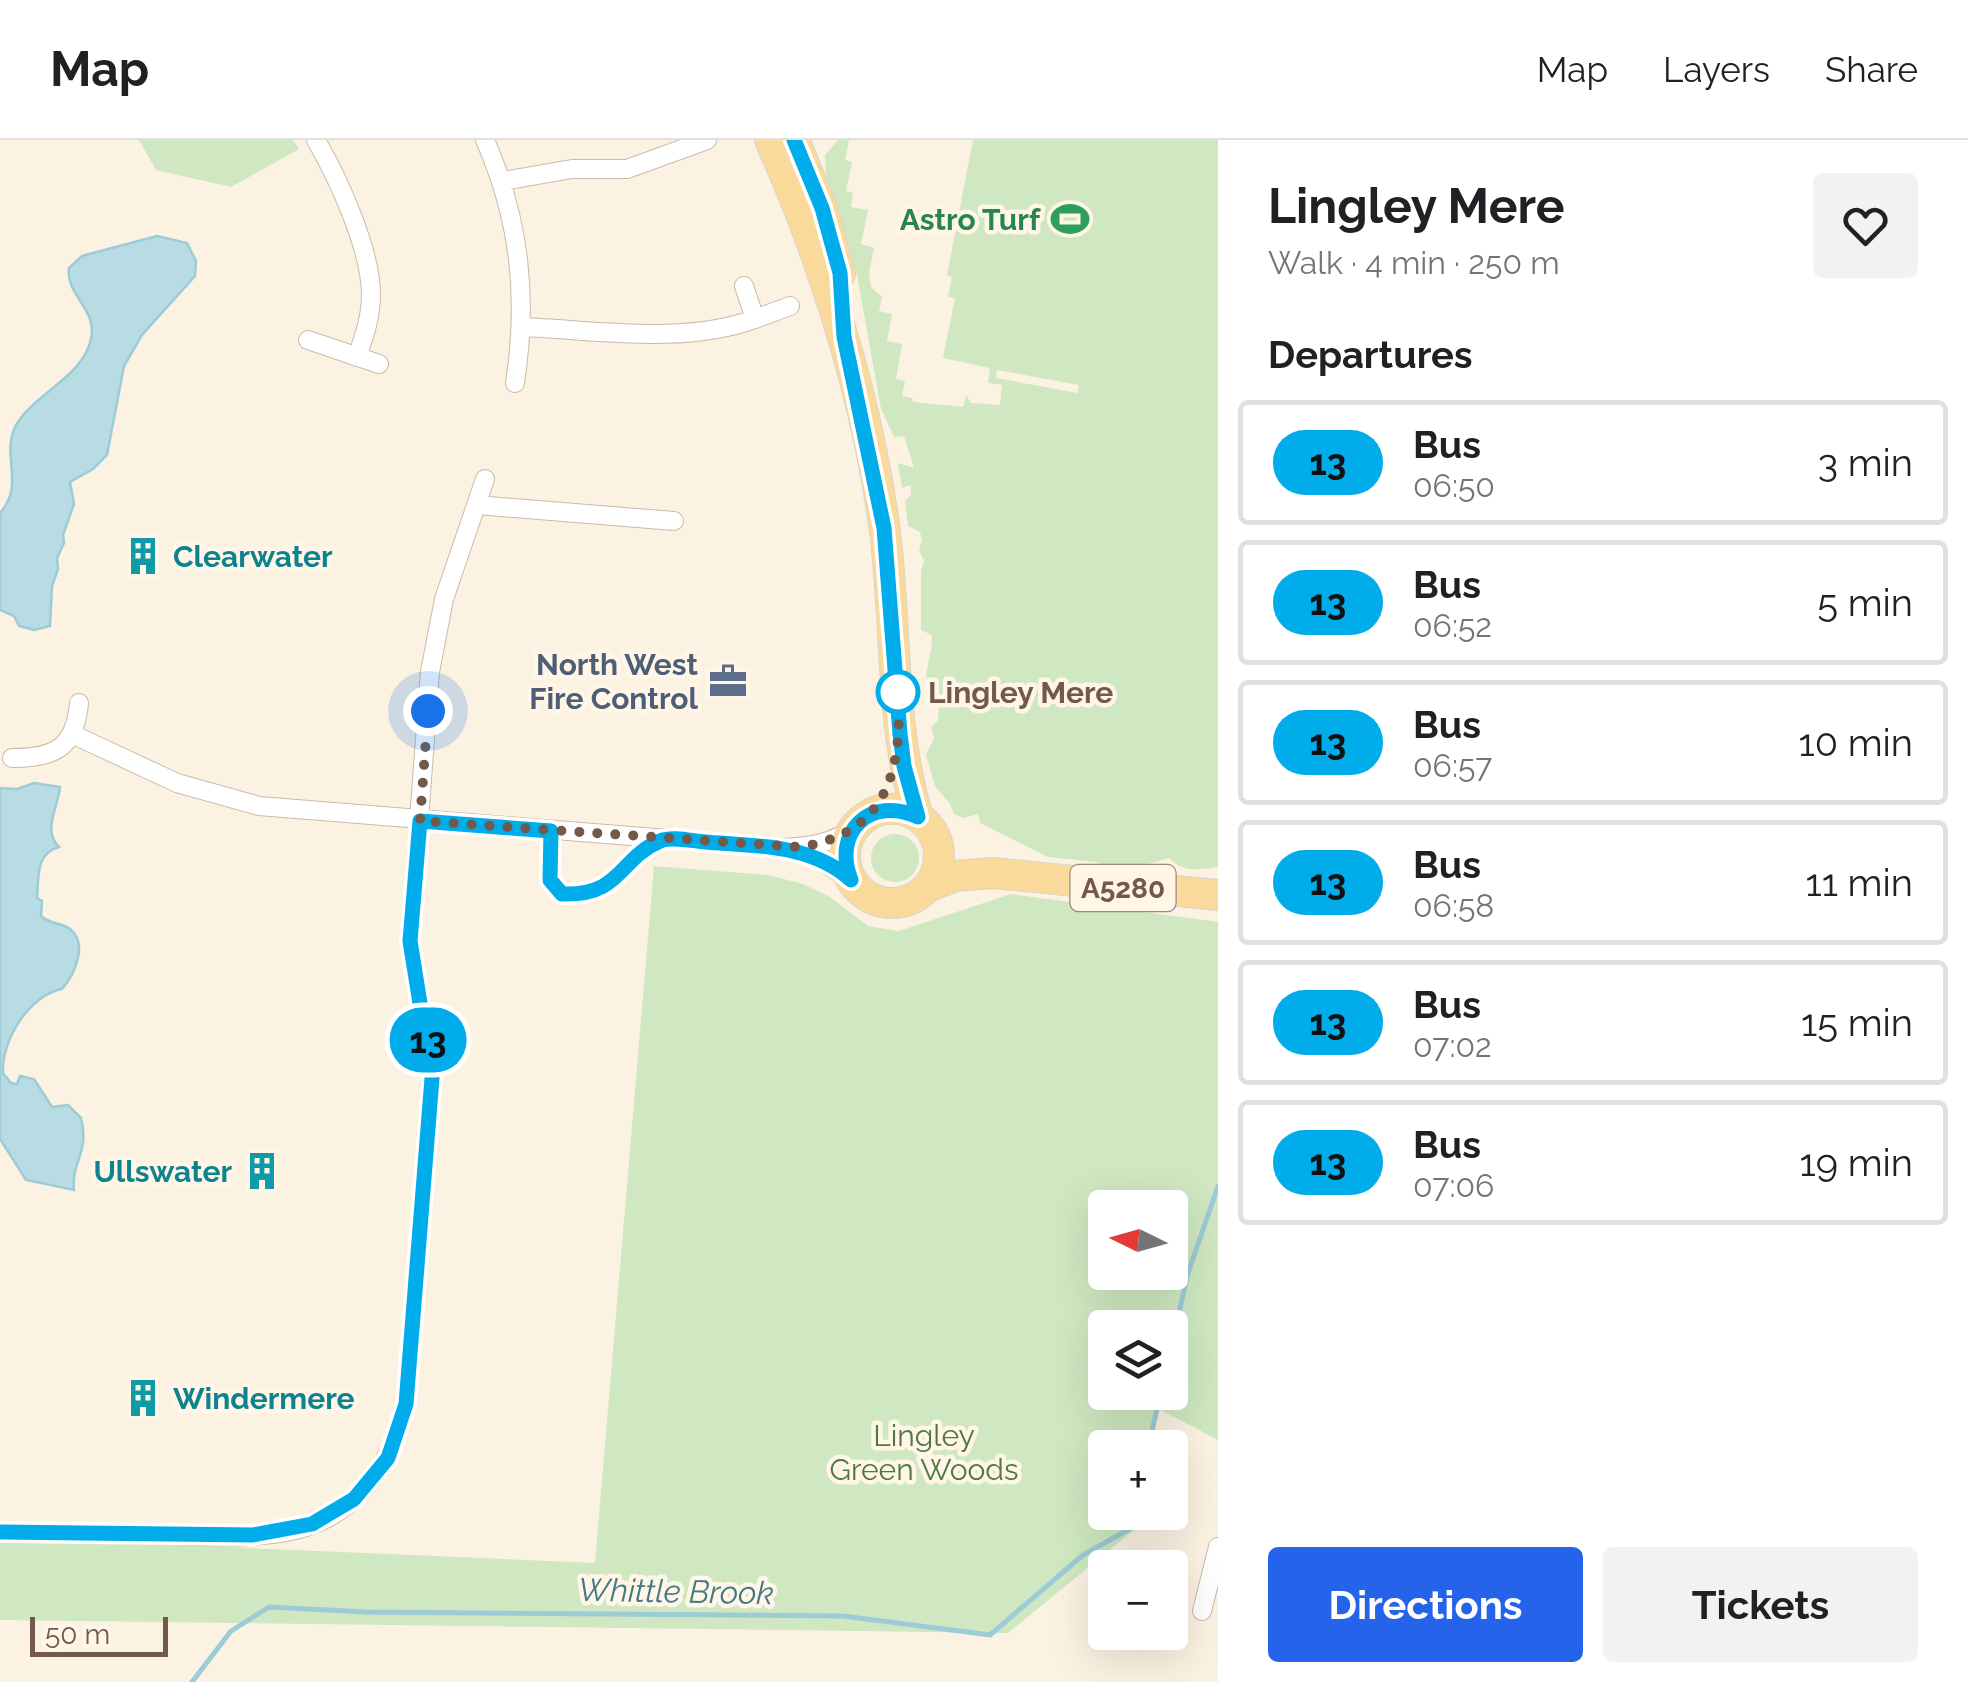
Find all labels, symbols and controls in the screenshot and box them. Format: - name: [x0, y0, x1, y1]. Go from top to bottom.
- text: Map: [50, 41, 149, 97]
- text: Map: [1537, 49, 1608, 90]
- text: Layers: [1663, 49, 1770, 90]
- text: Share: [1825, 49, 1918, 90]
- button: heart: [1813, 173, 1918, 278]
- text: Lingley Mere: [1268, 178, 1564, 234]
- sports icon: Astro Turf: [1049, 198, 1091, 240]
- place label: Astro Turf: [900, 202, 1041, 237]
- text: Walk · 4 min · 250 m: [1268, 244, 1560, 281]
- text: Departures: [1268, 332, 1473, 377]
- text: Bus: [1413, 422, 1481, 467]
- text: 3 min: [1818, 440, 1913, 485]
- text: 13: [1310, 442, 1346, 483]
- text: 06:50: [1413, 467, 1495, 504]
- building icon: Clearwater: [122, 535, 164, 577]
- place label: Clearwater: [173, 539, 333, 574]
- text: Bus: [1413, 562, 1481, 607]
- text: 5 min: [1817, 580, 1913, 625]
- text: 13: [1310, 582, 1346, 623]
- text: 06:52: [1413, 607, 1492, 644]
- place label: North West Fire Control: [529, 647, 698, 716]
- office icon: North West Fire Control: [707, 660, 749, 702]
- marker: Lingley Mere: [877, 671, 919, 713]
- place label: Lingley Mere: [928, 675, 1113, 710]
- your location: [403, 686, 453, 736]
- text: Bus: [1413, 702, 1481, 747]
- text: 10 min: [1798, 720, 1913, 765]
- text: 13: [1310, 722, 1346, 763]
- text: 06:57: [1413, 747, 1492, 784]
- text: Bus: [1413, 842, 1481, 887]
- text: 11 min: [1805, 860, 1913, 905]
- text: 13: [1310, 862, 1346, 903]
- road number: A5280: [1070, 865, 1176, 911]
- text: 06:58: [1413, 887, 1494, 924]
- text: Bus: [1413, 982, 1481, 1027]
- text: 15 min: [1801, 1000, 1913, 1045]
- text: 13: [1310, 1002, 1346, 1043]
- line badge: 13: [383, 1008, 473, 1072]
- text: 13: [410, 1020, 446, 1061]
- text: 07:02: [1413, 1027, 1492, 1064]
- text: Bus: [1413, 1122, 1481, 1167]
- text: 19 min: [1799, 1140, 1913, 1185]
- text: 13: [1310, 1142, 1346, 1183]
- building icon: Ullswater: [241, 1150, 283, 1192]
- place label: Ullswater: [93, 1154, 232, 1189]
- text: 07:06: [1413, 1167, 1494, 1204]
- north arrow: [1088, 1190, 1188, 1290]
- map controls: [1088, 1190, 1188, 1650]
- button: layers: [1088, 1310, 1188, 1410]
- building icon: Windermere: [122, 1377, 164, 1419]
- place label: Windermere: [173, 1381, 355, 1416]
- park label: Lingley Green Woods: [829, 1418, 1019, 1487]
- button: +: [1088, 1430, 1188, 1530]
- button: Directions: [1268, 1547, 1583, 1662]
- button: Tickets: [1603, 1547, 1918, 1662]
- button: −: [1088, 1550, 1188, 1650]
- water label: Whittle Brook: [578, 1571, 774, 1611]
- scale bar: [30, 1612, 168, 1656]
- text: 50 m: [45, 1618, 110, 1651]

